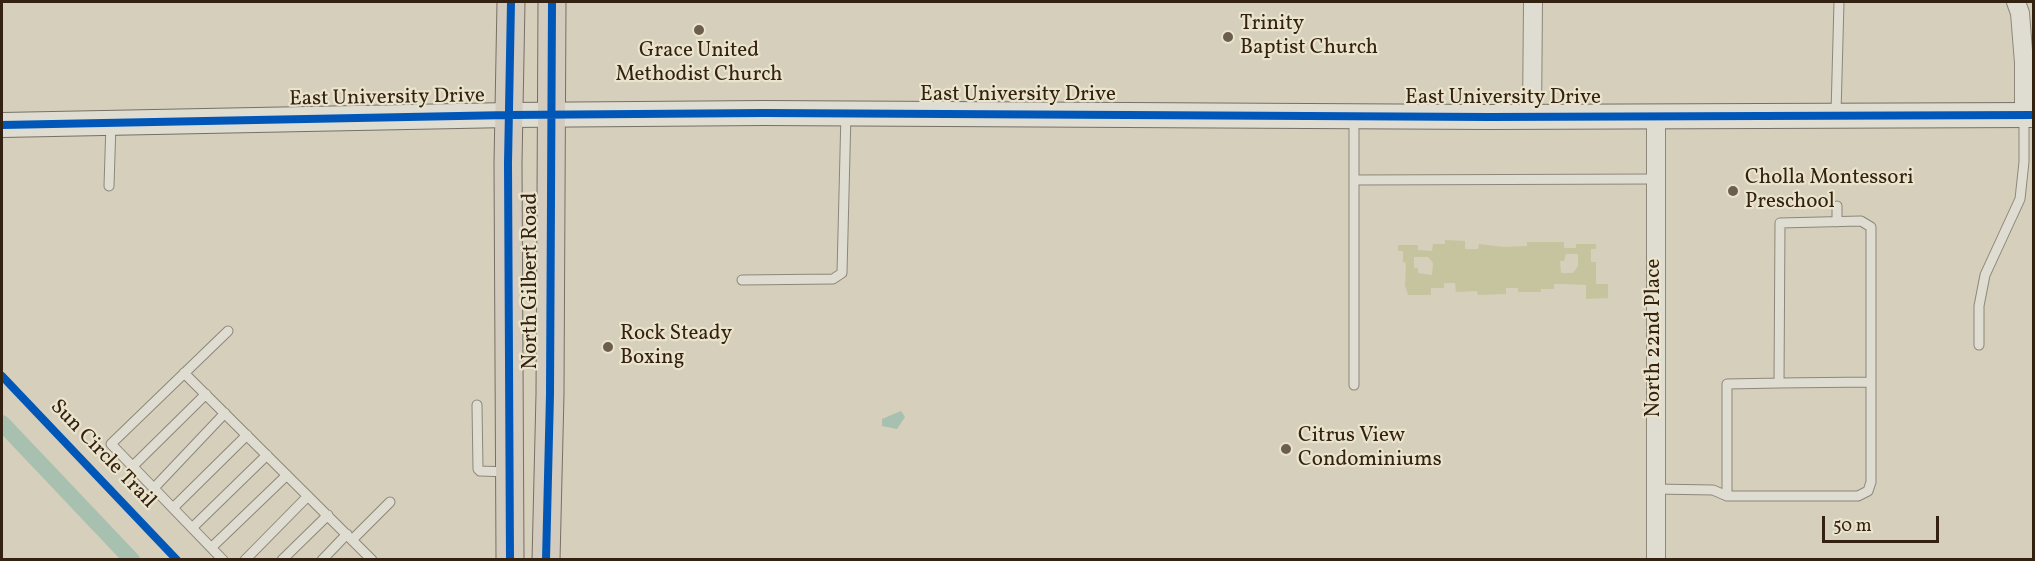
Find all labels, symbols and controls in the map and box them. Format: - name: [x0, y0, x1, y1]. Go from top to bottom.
- place label: Trinity Baptist Church: [1240, 12, 1378, 62]
- marker: Grace United Methodist Church: [692, 23, 706, 37]
- marker: Trinity Baptist Church: [1221, 30, 1235, 44]
- place label: Grace United Methodist Church: [615, 39, 783, 89]
- street label: East University Drive: [920, 83, 1116, 109]
- street label: East University Drive: [289, 85, 485, 113]
- street label: East University Drive: [1405, 86, 1601, 112]
- place label: Cholla Montessori Preschool: [1745, 166, 1914, 216]
- marker: Cholla Montessori Preschool: [1726, 184, 1740, 198]
- street label: North Gilbert Road: [519, 193, 545, 369]
- street label: North 22nd Place: [1642, 258, 1668, 418]
- place label: Rock Steady Boxing: [620, 322, 732, 372]
- marker: Rock Steady Boxing: [601, 340, 615, 354]
- street label: Sun Circle Trail: [44, 395, 160, 515]
- place label: Citrus View Condominiums: [1298, 424, 1442, 474]
- marker: Citrus View Condominiums: [1279, 442, 1293, 456]
- scale bar: [1825, 504, 1942, 542]
- text: 50 m: [1833, 514, 1872, 539]

